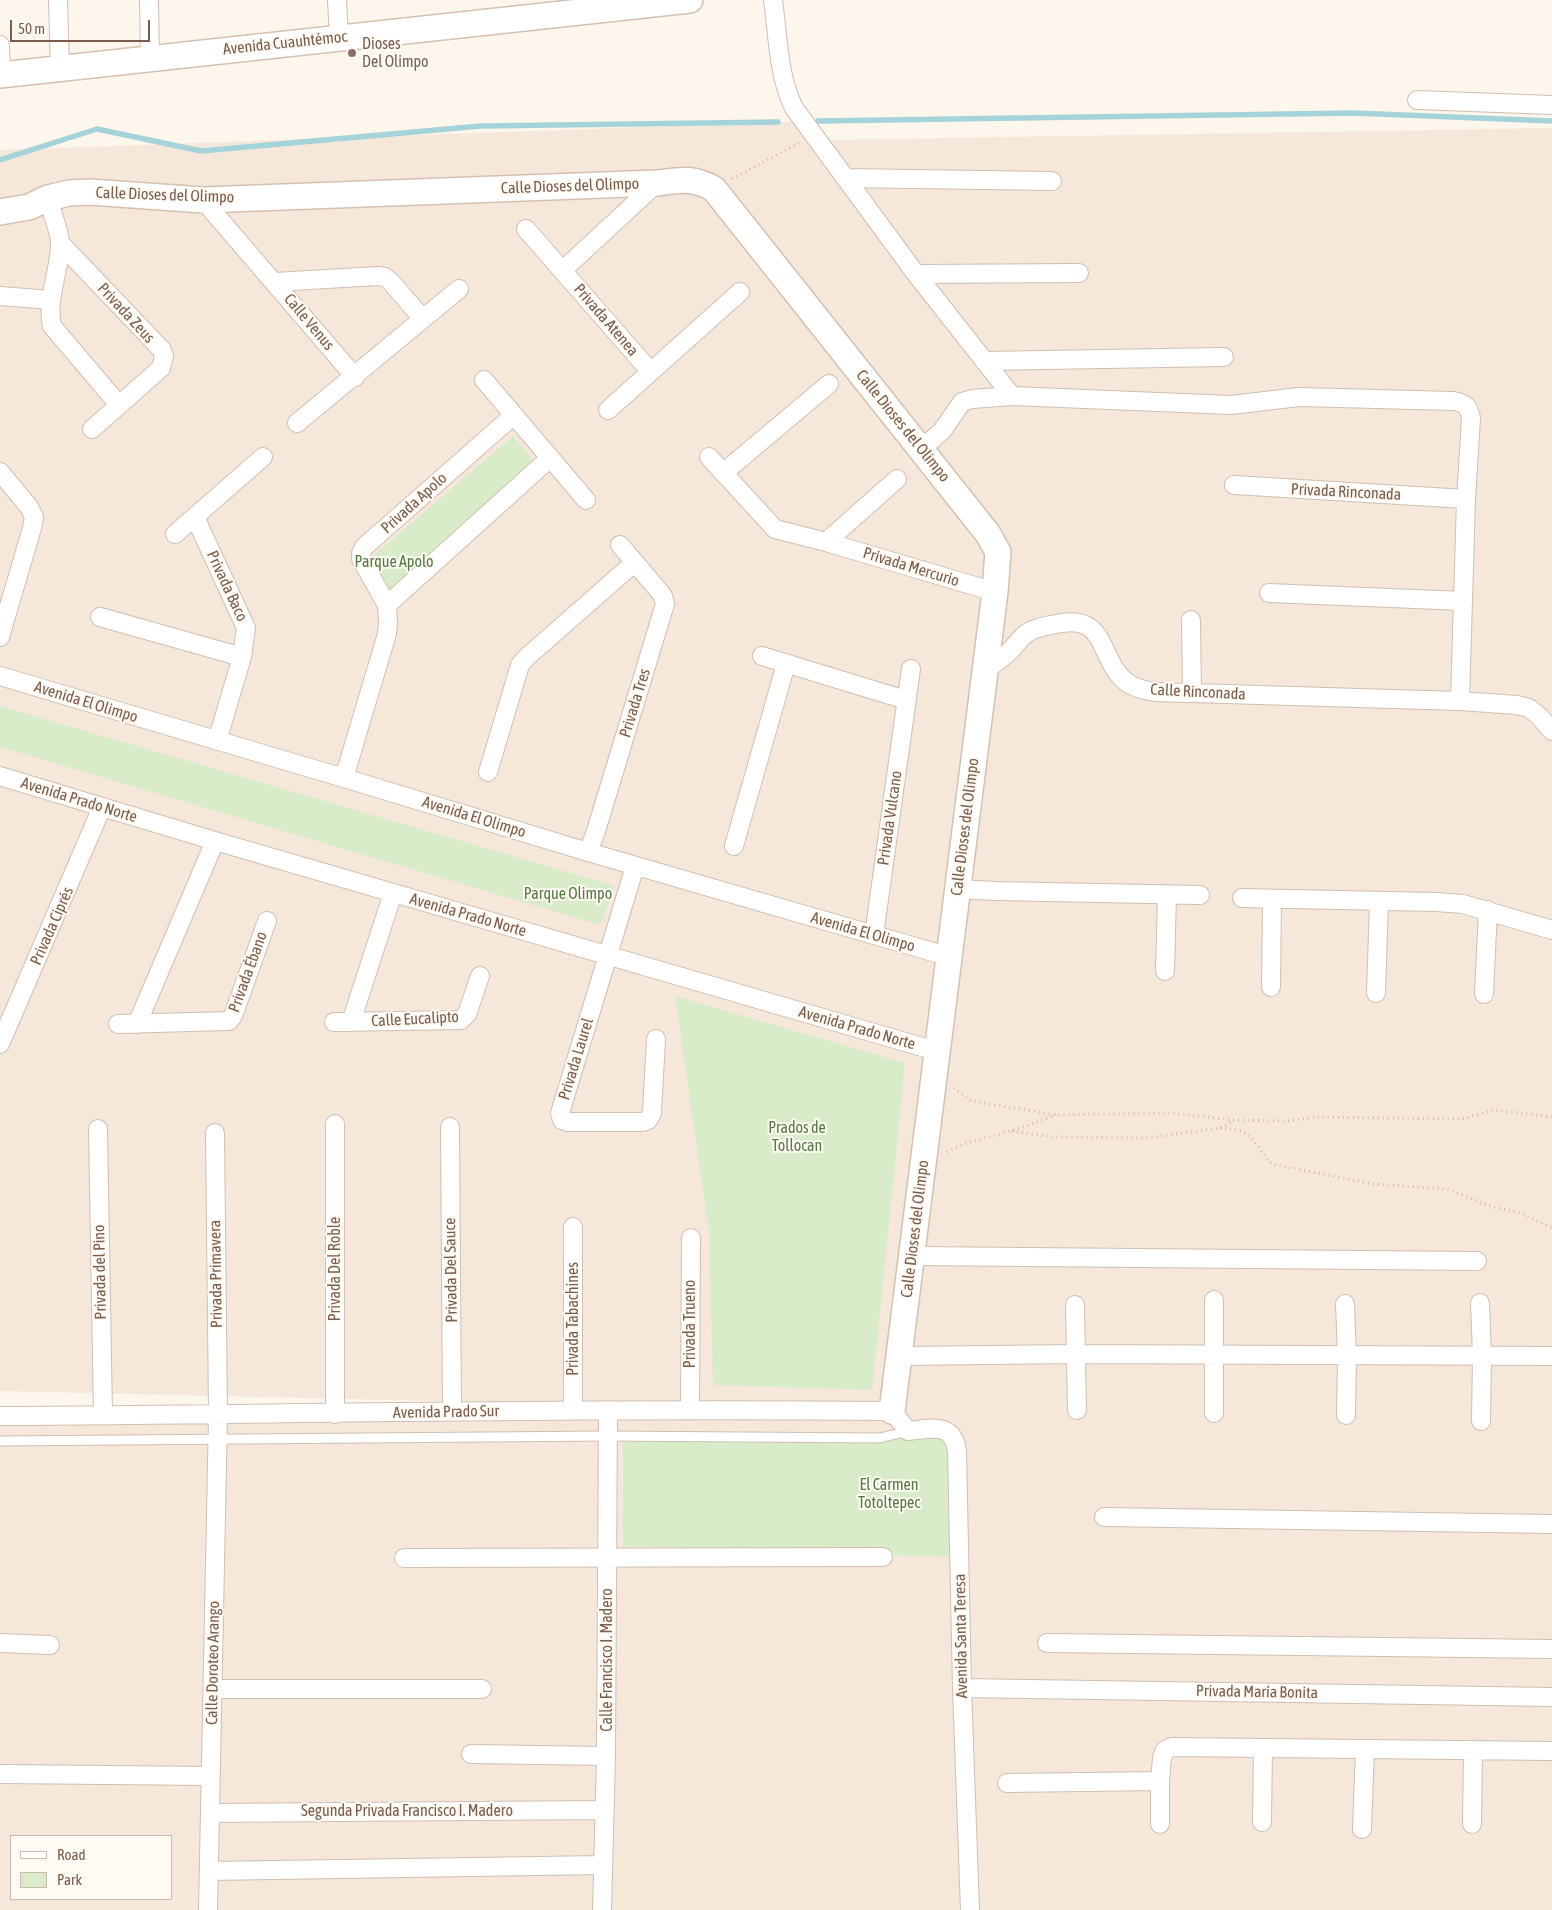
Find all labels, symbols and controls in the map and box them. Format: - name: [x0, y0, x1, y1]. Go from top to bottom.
- scale bar: [12, 10, 152, 42]
- text: 50 m: [18, 20, 45, 37]
- street label: Avenida Cuauhtémoc: [222, 27, 348, 59]
- place label: Dioses Del Olimpo: [362, 34, 429, 72]
- marker: Dioses Del Olimpo: [346, 47, 358, 59]
- street label: Calle Dioses del Olimpo: [500, 174, 640, 198]
- street label: Calle Dioses del Olimpo: [95, 183, 235, 207]
- street label: Privada Zeus: [93, 279, 159, 347]
- street label: Privada Atenea: [569, 280, 643, 360]
- street label: Calle Venus: [280, 290, 338, 354]
- street label: Calle Dioses del Olimpo: [852, 366, 954, 486]
- street label: Privada Apolo: [377, 468, 451, 538]
- street label: Privada Rinconada: [1290, 480, 1402, 504]
- street label: Privada Mercurio: [861, 543, 961, 591]
- street label: Privada Baco: [202, 548, 252, 624]
- park label: Parque Apolo: [355, 552, 433, 572]
- street label: Privada Tres: [615, 666, 655, 740]
- street label: Avenida El Olimpo: [32, 677, 140, 727]
- street label: Calle Rinconada: [1150, 680, 1246, 704]
- street label: Calle Dioses del Olimpo: [947, 757, 983, 897]
- street label: Privada Vulcano: [874, 769, 906, 867]
- street label: Avenida Prado Norte: [19, 773, 139, 827]
- street label: Avenida El Olimpo: [420, 792, 528, 842]
- street label: Privada Ciprés: [26, 884, 78, 968]
- park label: Parque Olimpo: [524, 884, 612, 904]
- street label: Avenida Prado Norte: [407, 889, 529, 941]
- street label: Avenida El Olimpo: [809, 908, 917, 956]
- street label: Privada Ébano: [225, 929, 271, 1015]
- street label: Avenida Prado Norte: [796, 1002, 918, 1054]
- street label: Calle Eucalipto: [371, 1007, 459, 1031]
- street label: Privada Laurel: [554, 1016, 598, 1102]
- park label: Prados de Tollocan: [768, 1118, 826, 1156]
- street label: Calle Dioses del Olimpo: [897, 1159, 933, 1299]
- street label: Privada Del Roble: [325, 1217, 345, 1321]
- street label: Privada Del Sauce: [440, 1217, 462, 1323]
- street label: Privada Primavera: [205, 1220, 227, 1328]
- street label: Privada del Pino: [90, 1224, 110, 1320]
- street label: Privada Tabachines: [563, 1262, 583, 1376]
- street label: Privada Trueno: [680, 1280, 700, 1368]
- street label: Avenida Prado Sur: [393, 1401, 499, 1423]
- park label: El Carmen Totoltepec: [858, 1475, 920, 1513]
- street label: Avenida Santa Teresa: [950, 1573, 972, 1699]
- street label: Calle Francisco I. Madero: [597, 1588, 617, 1732]
- street label: Calle Doroteo Arango: [202, 1601, 224, 1725]
- street label: Privada María Bonita: [1196, 1681, 1318, 1703]
- street label: Segunda Privada Francisco I. Madero: [301, 1801, 513, 1821]
- legend: [10, 1835, 172, 1900]
- text: Road: [57, 1846, 86, 1863]
- text: Park: [57, 1871, 82, 1888]

